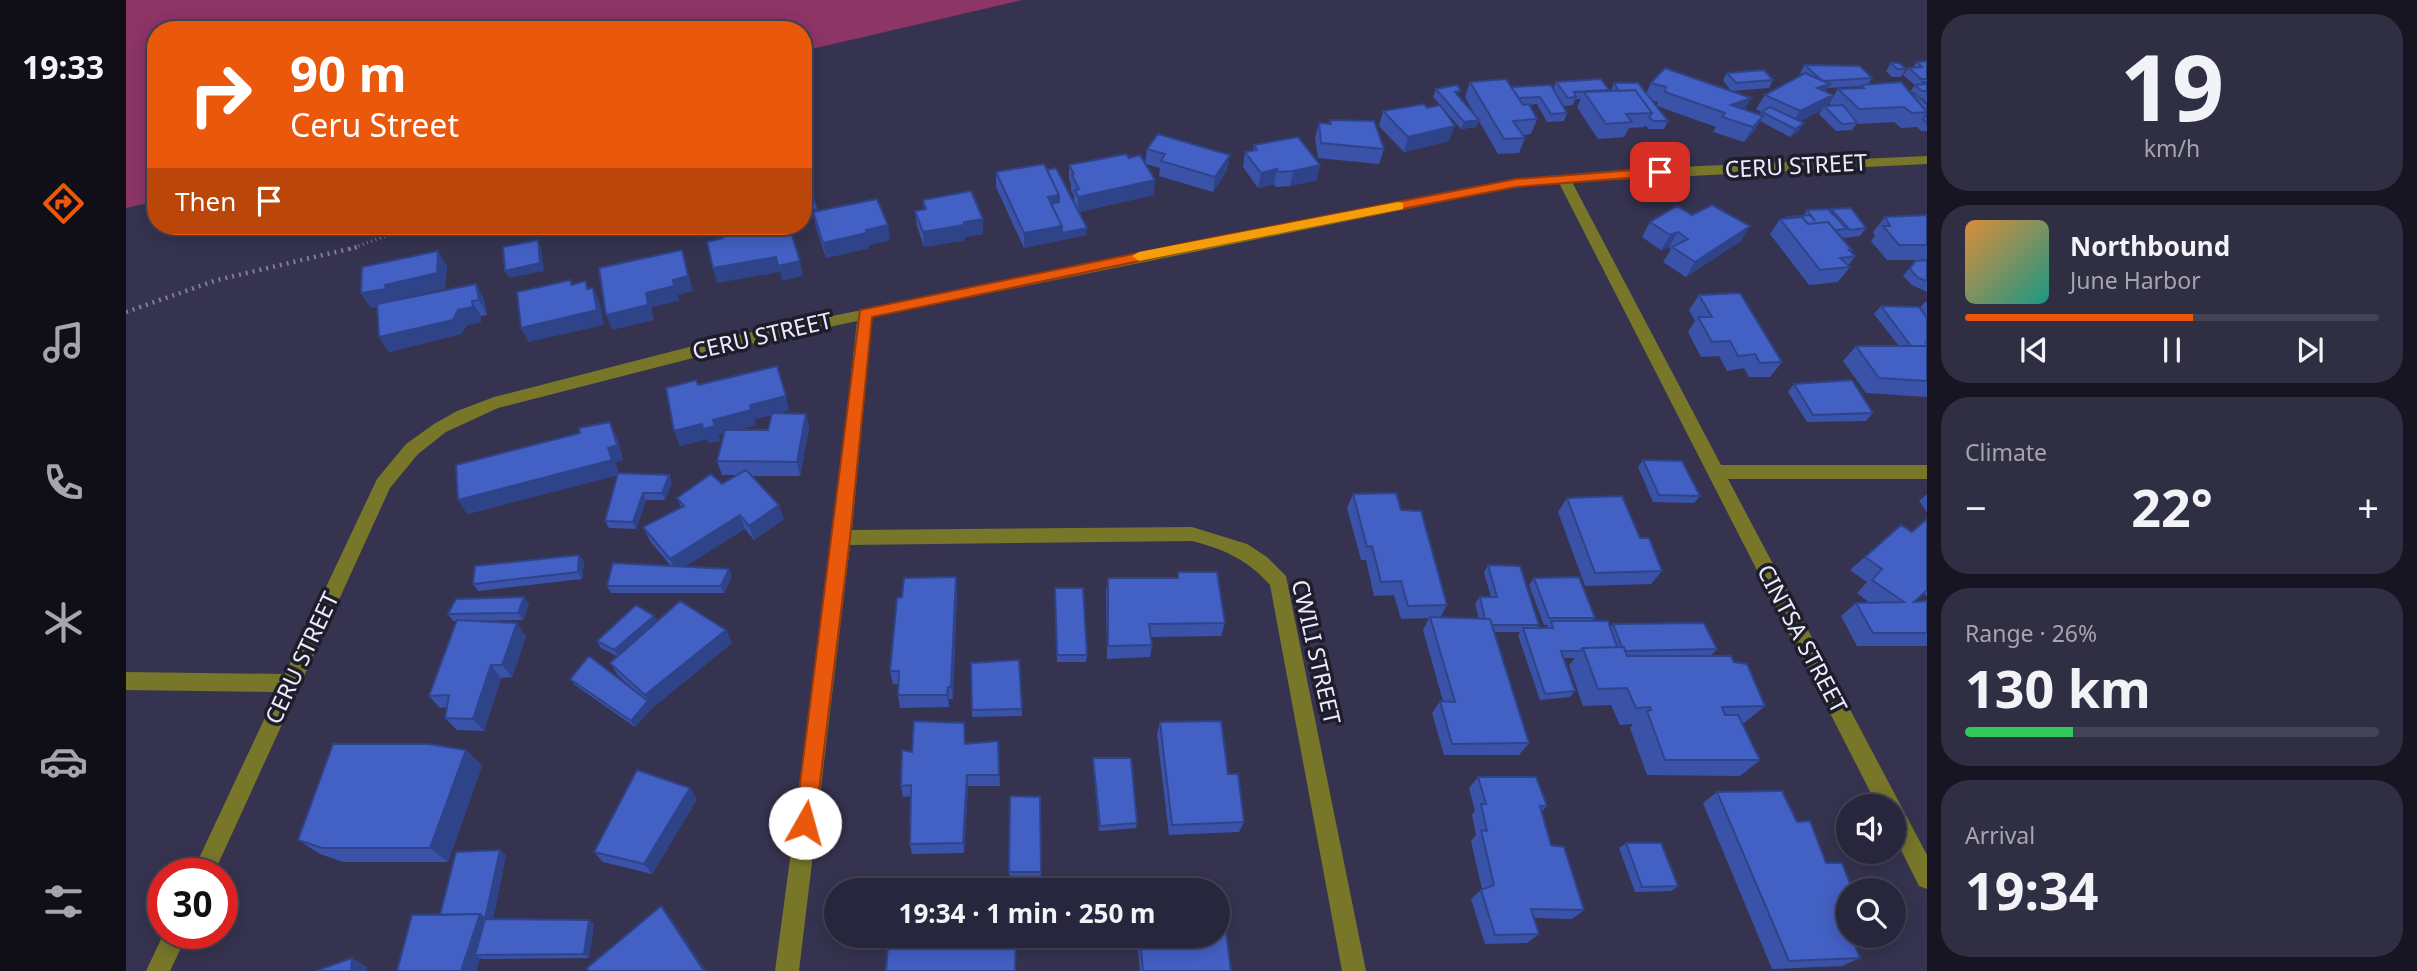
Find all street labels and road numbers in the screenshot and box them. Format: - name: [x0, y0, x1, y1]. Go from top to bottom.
- street label: CERU STREET: [1724, 145, 1868, 185]
- street label: CERU STREET: [689, 303, 835, 367]
- street label: CINTSA STREET: [1750, 559, 1856, 719]
- street label: CWILI STREET: [1285, 576, 1349, 728]
- street label: CERU STREET: [256, 586, 346, 729]

